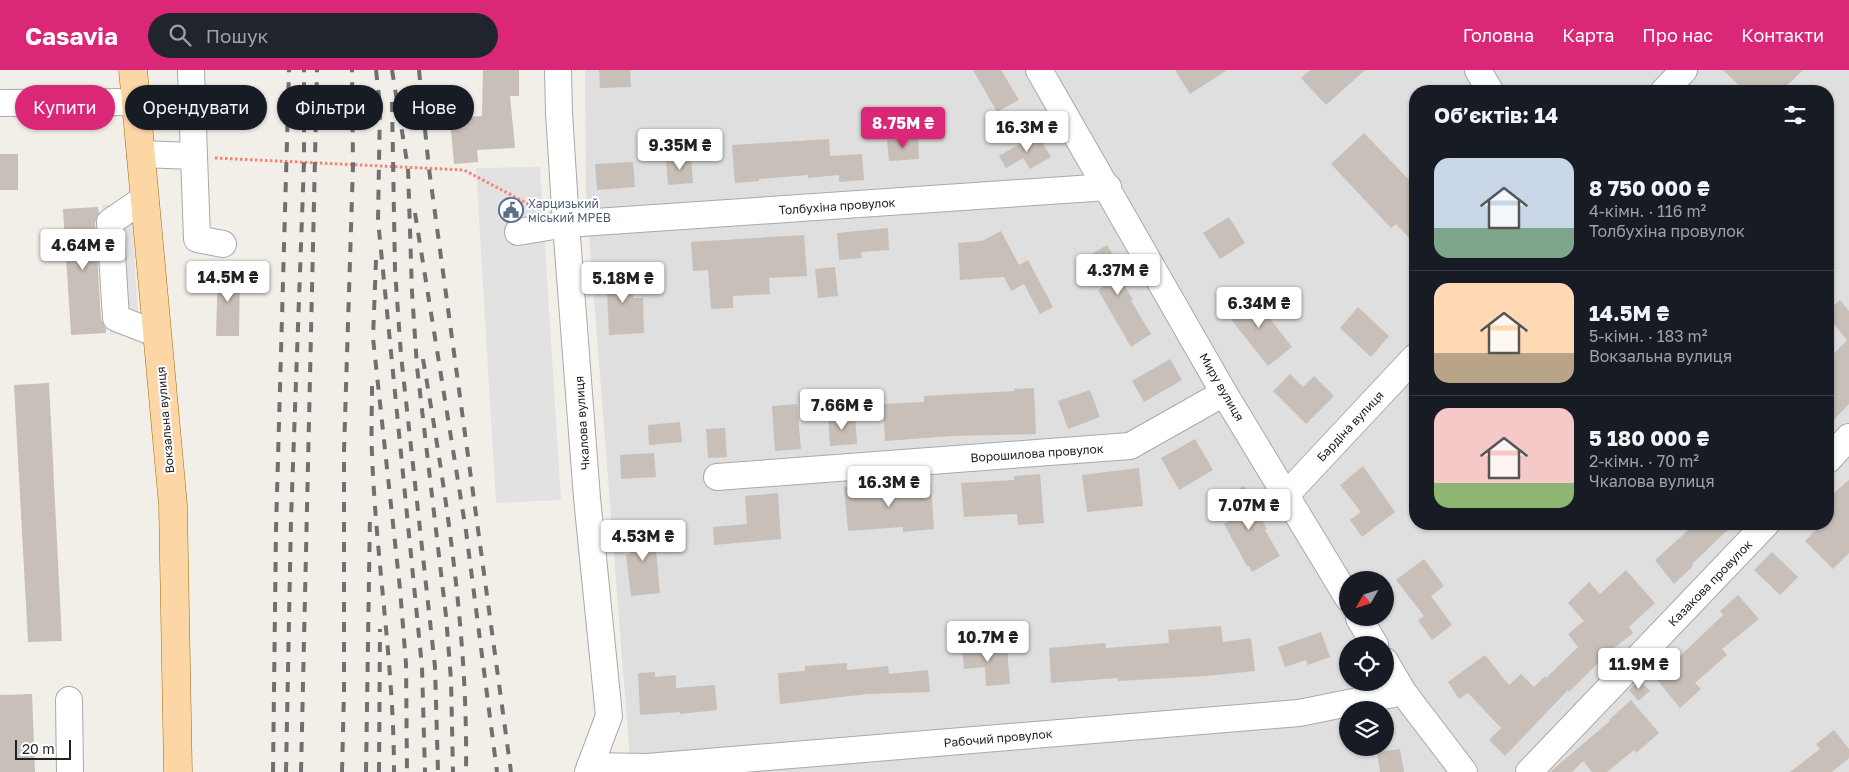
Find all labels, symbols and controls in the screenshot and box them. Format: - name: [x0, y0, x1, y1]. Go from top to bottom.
- search box: [148, 13, 498, 58]
- text: Casavia: [25, 21, 118, 50]
- icon: search: [166, 21, 194, 49]
- text: Пошук: [206, 24, 268, 47]
- text: Головна: [1463, 24, 1534, 46]
- text: Карта: [1562, 24, 1614, 46]
- text: Про нас: [1642, 24, 1713, 46]
- text: Контакти: [1741, 24, 1824, 46]
- chip: Купити: [15, 85, 115, 130]
- chip: Орендувати: [125, 85, 267, 130]
- chip: Фільтри: [277, 85, 383, 130]
- chip: Нове: [393, 85, 474, 130]
- icon: filters: [1781, 101, 1809, 129]
- text: Об’єктів: 14: [1434, 102, 1558, 128]
- pin: 8.75M ₴: [857, 106, 949, 149]
- pin: 16.3M ₴: [981, 111, 1073, 153]
- text: 8.75M ₴: [872, 113, 934, 133]
- text: 16.3M ₴: [996, 117, 1058, 137]
- pin: 9.35M ₴: [634, 128, 726, 171]
- text: 9.35M ₴: [649, 135, 711, 155]
- text: 8 750 000 ₴: [1589, 175, 1710, 201]
- icon: home: [1474, 178, 1534, 238]
- street label: Толбухіна провулок: [778, 194, 896, 218]
- place label: Харцизький міський МРЕВ: [528, 196, 611, 225]
- public building icon: Харцизький міський МРЕВ: [498, 197, 524, 223]
- text: 4-кімн. · 116 m²: [1589, 201, 1706, 221]
- text: Толбухіна провулок: [1589, 221, 1745, 241]
- pin: 4.64M ₴: [37, 228, 129, 271]
- text: 4.64M ₴: [51, 235, 115, 255]
- pin: 4.37M ₴: [1072, 254, 1164, 296]
- pin: 14.5M ₴: [182, 260, 274, 303]
- text: 4.37M ₴: [1087, 260, 1149, 280]
- pin: 5.18M ₴: [577, 262, 669, 304]
- text: 14.5M ₴: [197, 267, 259, 287]
- text: 5.18M ₴: [592, 268, 654, 288]
- pin: 6.34M ₴: [1213, 286, 1305, 329]
- text: 6.34M ₴: [1227, 293, 1291, 313]
- text: 14.5M ₴: [1589, 300, 1669, 326]
- icon: home: [1474, 303, 1534, 363]
- text: 5-кімн. · 183 m²: [1589, 326, 1708, 346]
- text: Вокзальна вулиця: [1589, 346, 1732, 366]
- street label: Миру вулиця: [1196, 350, 1248, 424]
- street label: Вокзальна вулиця: [153, 366, 177, 474]
- street label: Чкалова вулиця: [571, 376, 593, 470]
- street label: Бардіна вулиця: [1313, 387, 1387, 465]
- pin: 7.66M ₴: [796, 388, 888, 431]
- text: 7.66M ₴: [811, 395, 873, 415]
- text: 5 180 000 ₴: [1589, 425, 1709, 451]
- icon: home: [1474, 428, 1534, 488]
- street label: Ворошилова провулок: [970, 441, 1104, 465]
- text: 2-кімн. · 70 m²: [1589, 451, 1699, 471]
- pin: 16.3M ₴: [843, 466, 935, 508]
- text: Чкалова вулиця: [1589, 471, 1715, 491]
- text: 16.3M ₴: [858, 472, 920, 492]
- pin: 7.07M ₴: [1203, 488, 1295, 531]
- text: 7.07M ₴: [1219, 495, 1279, 515]
- pin: 4.53M ₴: [597, 520, 689, 562]
- text: 4.53M ₴: [612, 526, 674, 546]
- street label: Казакова провулок: [1665, 537, 1755, 629]
- north arrow: [1339, 571, 1394, 626]
- map controls: [1339, 571, 1394, 756]
- pin: 10.7M ₴: [942, 620, 1034, 663]
- text: 10.7M ₴: [958, 627, 1018, 647]
- button: locate: [1339, 636, 1394, 691]
- pin: 11.9M ₴: [1593, 648, 1685, 690]
- text: 11.9M ₴: [1609, 654, 1669, 674]
- button: layers: [1339, 701, 1394, 756]
- street label: Рабочий провулок: [943, 726, 1053, 750]
- scale bar: [15, 737, 71, 760]
- text: 20 m: [22, 740, 55, 757]

